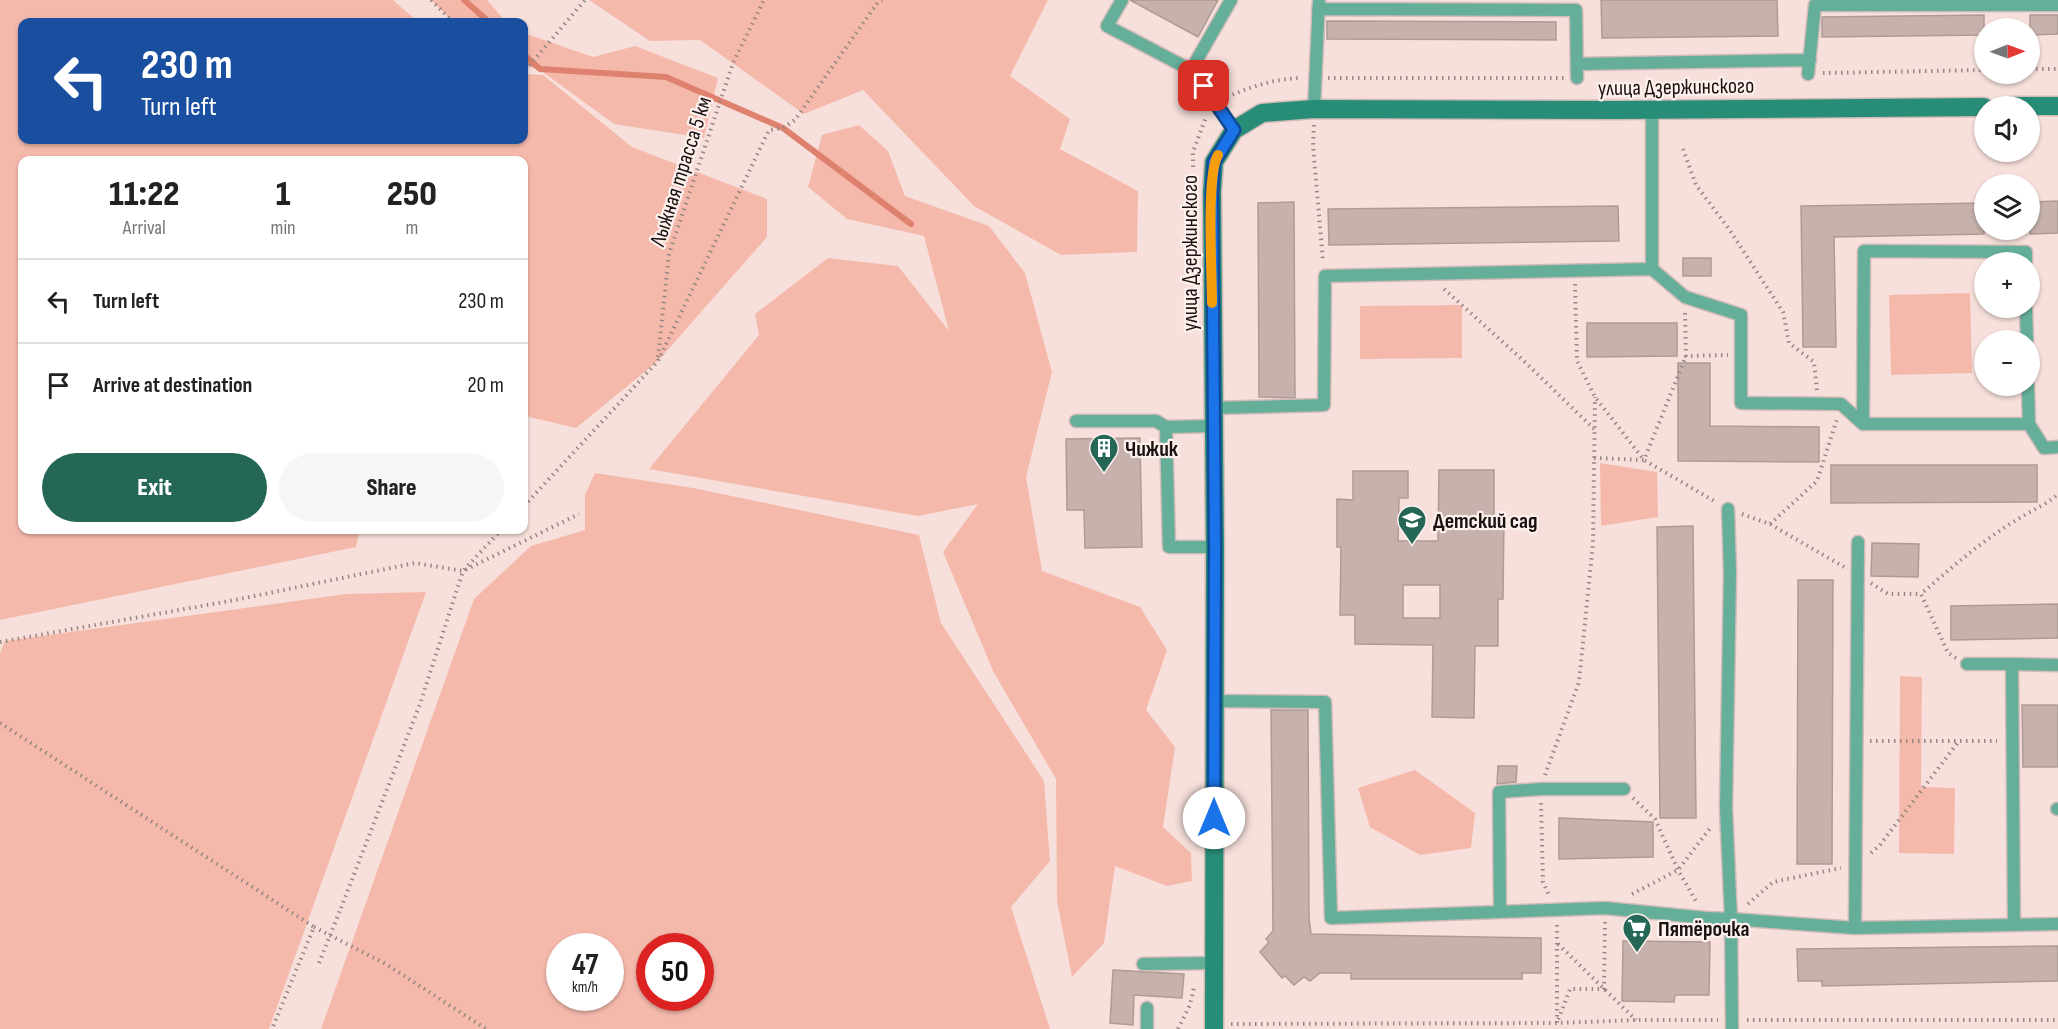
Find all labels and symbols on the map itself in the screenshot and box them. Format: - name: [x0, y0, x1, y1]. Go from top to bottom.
- north arrow: [1974, 18, 2040, 84]
- pin: [1178, 60, 1229, 111]
- street label: улица Дзержинского: [1598, 73, 1754, 102]
- street label: Лыжная трасса 5 км: [644, 93, 718, 251]
- street label: улица Дзержинского: [1177, 175, 1204, 331]
- building icon: Чижик: [1088, 432, 1120, 474]
- place label: Чижик: [1125, 436, 1179, 463]
- school or university icon: Детский сад: [1396, 504, 1428, 546]
- place label: Детский сад: [1433, 508, 1537, 535]
- position arrow: [1182, 786, 1246, 850]
- supermarket icon: Пятёрочка: [1621, 912, 1653, 954]
- place label: Пятёрочка: [1658, 916, 1749, 943]
- speed limit sign: 50: [636, 933, 714, 1011]

